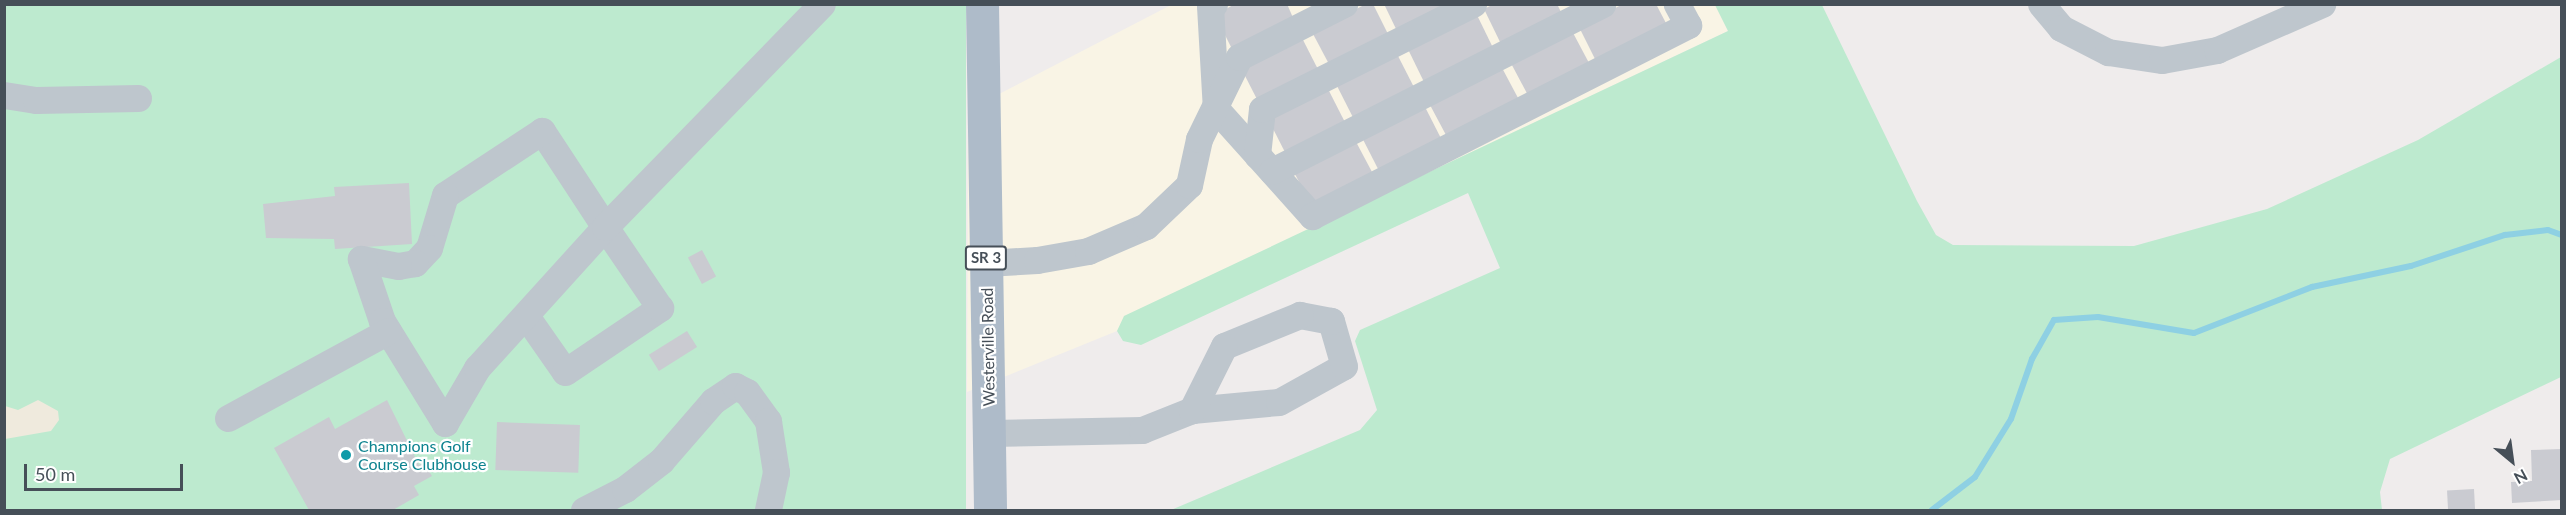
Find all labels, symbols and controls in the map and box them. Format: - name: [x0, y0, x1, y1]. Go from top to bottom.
- road number: SR 3: [964, 246, 1008, 270]
- street label: Westerville Road: [977, 287, 999, 407]
- north arrow: [2482, 431, 2542, 491]
- place label: Champions Golf Course Clubhouse: [358, 436, 486, 474]
- marker: Champions Golf Course Clubhouse: [339, 448, 353, 462]
- scale bar: [27, 452, 186, 490]
- text: 50 m: [35, 463, 75, 485]
- text: N: [2511, 466, 2531, 488]

